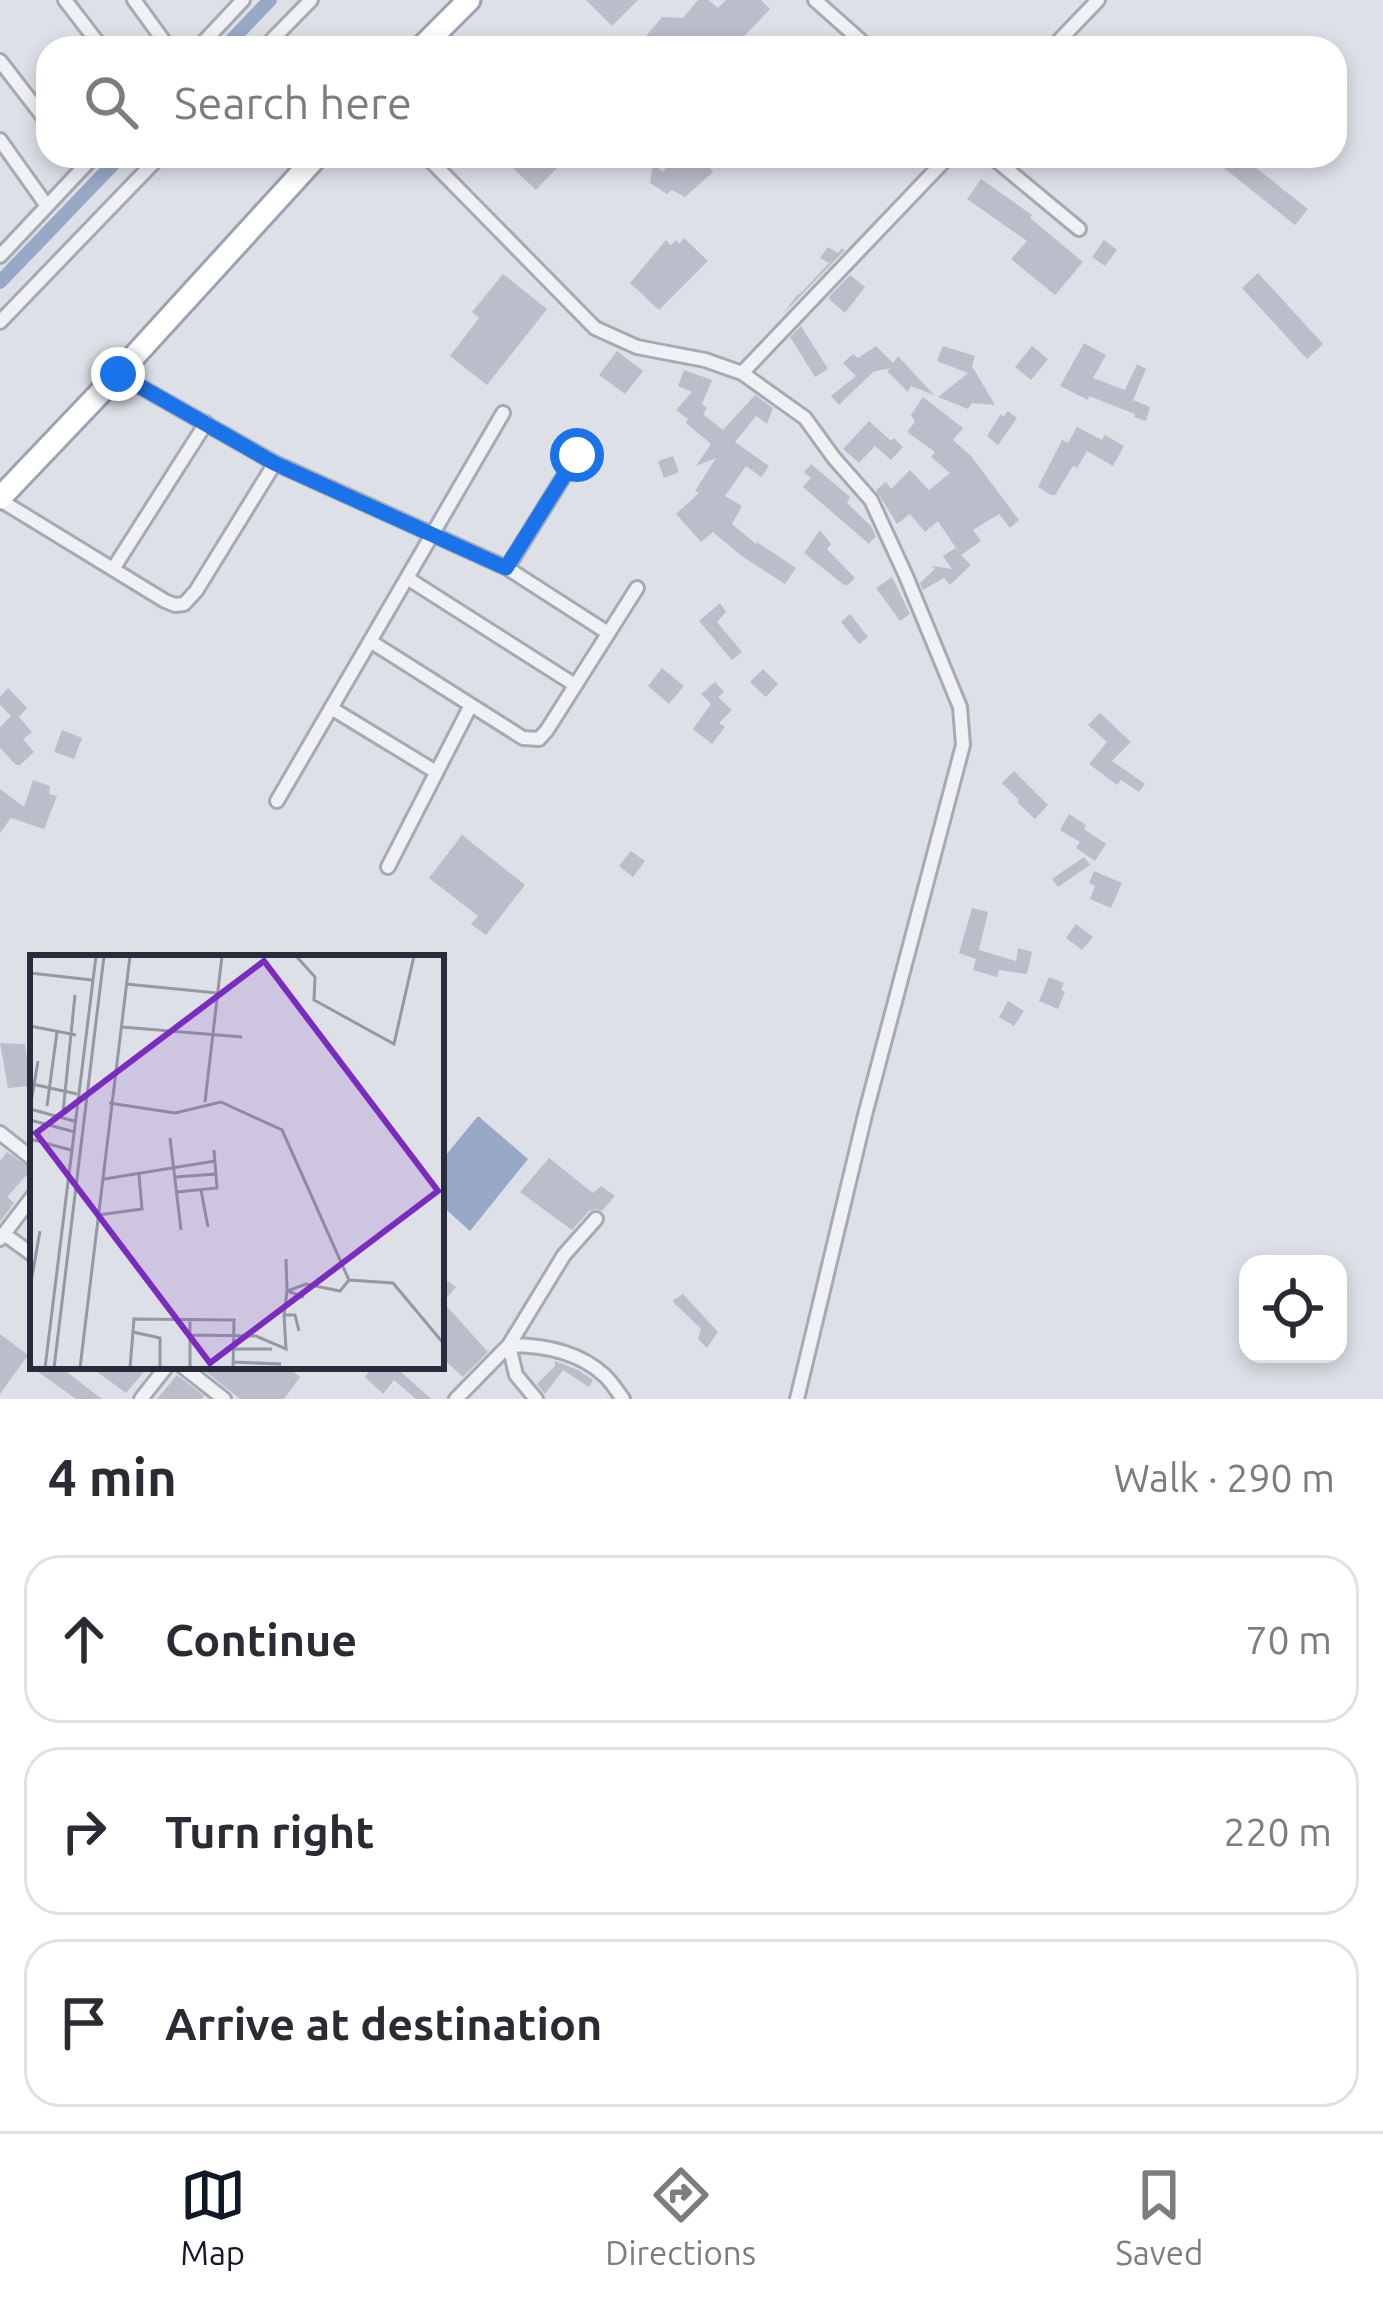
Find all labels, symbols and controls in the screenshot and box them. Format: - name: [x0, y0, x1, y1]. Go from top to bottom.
- search box: [36, 36, 1347, 168]
- icon: search: [78, 69, 144, 135]
- text: Search here: [174, 77, 412, 128]
- route end: [91, 347, 145, 401]
- route start: [550, 428, 604, 482]
- inset map: [30, 955, 444, 1369]
- map controls: [1239, 1255, 1347, 1363]
- button: locate: [1239, 1255, 1347, 1363]
- text: 4 min: [48, 1448, 177, 1506]
- text: Walk · 290 m: [1114, 1456, 1335, 1499]
- icon: ahead: [51, 1606, 117, 1672]
- text: Continue: [165, 1614, 357, 1665]
- text: 70 m: [1245, 1618, 1332, 1661]
- icon: right: [51, 1798, 117, 1864]
- text: Turn right: [165, 1806, 374, 1857]
- text: 220 m: [1223, 1810, 1332, 1853]
- icon: arrive: [51, 1990, 117, 2056]
- text: Arrive at destination: [165, 1998, 602, 2049]
- tab: Map: [180, 2162, 246, 2271]
- tab: Directions: [605, 2162, 756, 2271]
- tab: Saved: [1115, 2162, 1203, 2271]

